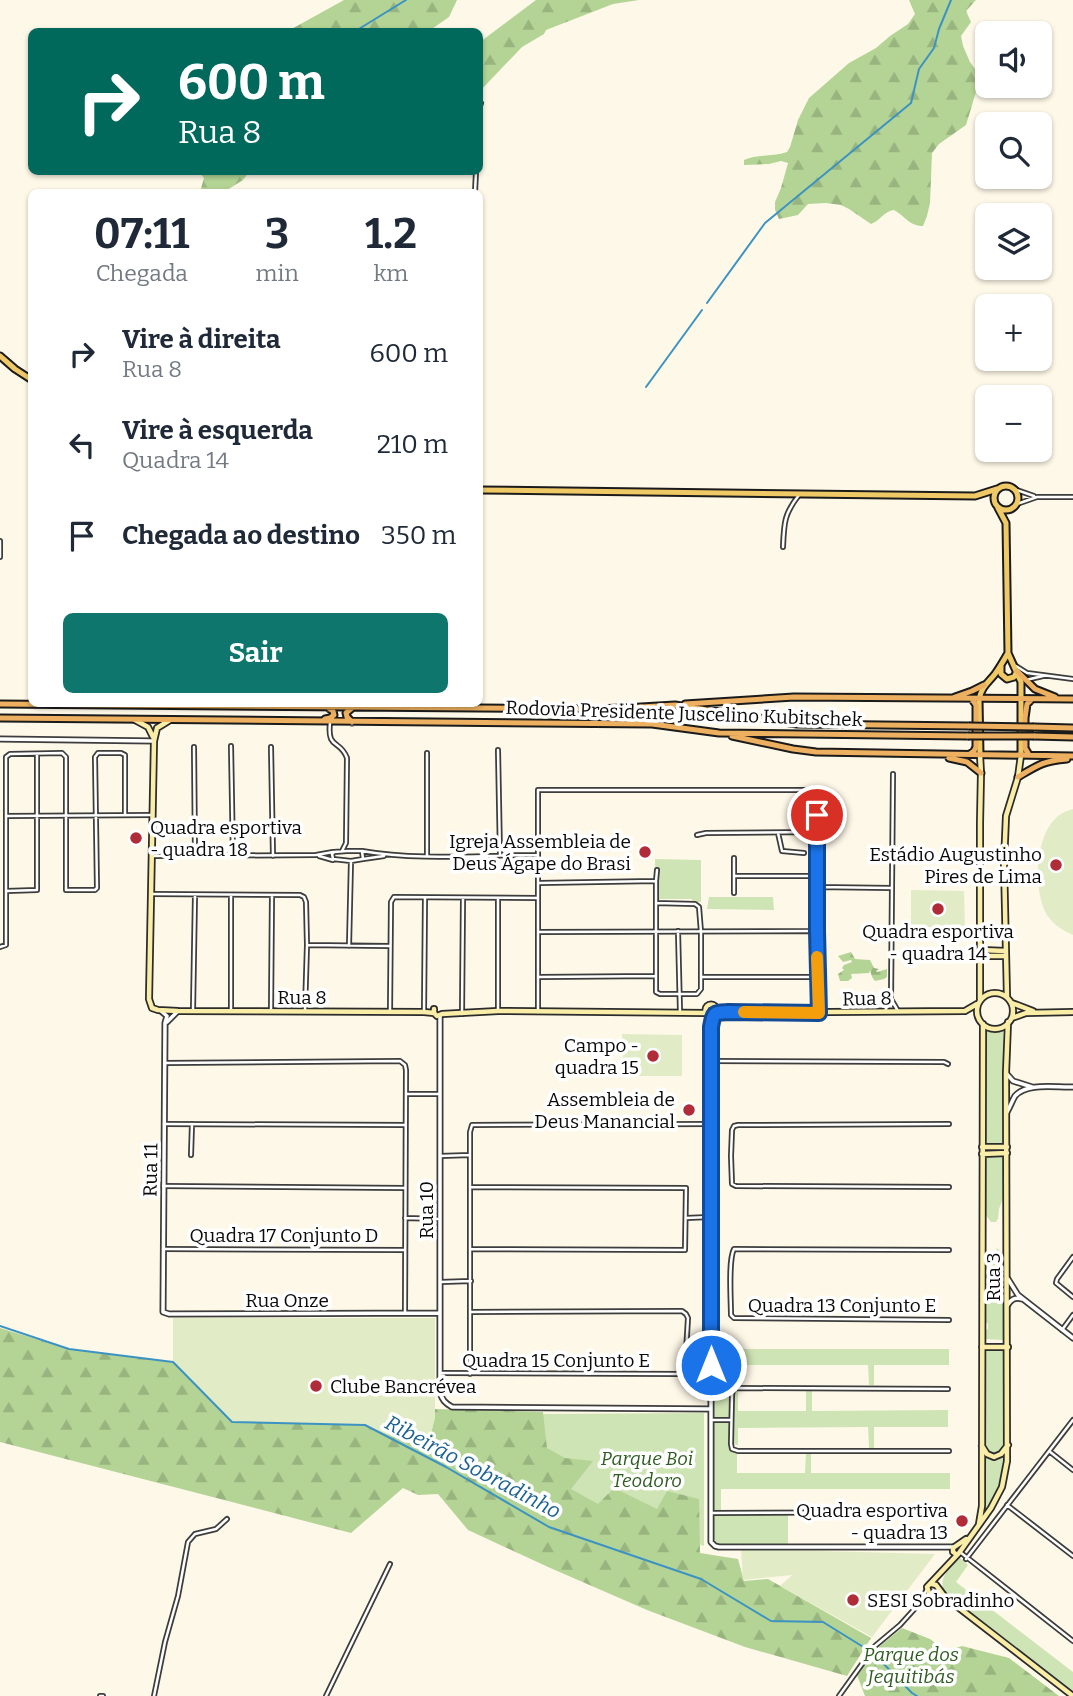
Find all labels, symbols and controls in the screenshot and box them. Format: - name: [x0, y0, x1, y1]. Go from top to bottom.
- map controls: [975, 21, 1052, 462]
- button: sound: [975, 21, 1052, 98]
- text: 600 m: [178, 53, 325, 112]
- icon: right: [63, 56, 154, 147]
- button: search: [975, 112, 1052, 189]
- text: Rua 8: [178, 113, 262, 151]
- button: layers: [975, 203, 1052, 280]
- text: 07:11: [94, 209, 189, 259]
- text: 3: [265, 209, 289, 259]
- text: 1.2: [365, 209, 417, 259]
- text: Chegada: [96, 259, 188, 287]
- text: min: [255, 259, 299, 287]
- text: km: [374, 259, 408, 287]
- button: +: [975, 294, 1052, 371]
- text: Vire à direita: [122, 324, 281, 355]
- icon: right: [63, 335, 101, 373]
- text: 600 m: [369, 338, 448, 369]
- text: Rua 8: [122, 355, 182, 383]
- button: −: [975, 385, 1052, 462]
- text: Vire à esquerda: [122, 415, 313, 446]
- icon: left: [63, 426, 101, 464]
- text: 210 m: [377, 429, 448, 460]
- text: Quadra 14: [122, 446, 229, 474]
- icon: arrive: [63, 517, 101, 555]
- text: Chegada ao destino: [122, 520, 360, 551]
- text: 350 m: [381, 520, 456, 551]
- button: Sair: [63, 613, 448, 693]
- street label: Rodovia Presidente Juscelino Kubitschek: [505, 696, 863, 731]
- pin: [787, 785, 847, 845]
- icon: arrive: [798, 796, 836, 834]
- place label: Quadra esportiva - quadra 18: [150, 816, 303, 861]
- marker: Quadra esportiva - quadra 18: [128, 830, 144, 846]
- place label: Igreja Assembleia de Deus Ágape do Brasi: [449, 830, 631, 875]
- place label: Estádio Augustinho Pires de Lima: [869, 843, 1043, 888]
- marker: Igreja Assembleia de Deus Ágape do Brasi: [637, 844, 653, 860]
- marker: Estádio Augustinho Pires de Lima: [1048, 857, 1064, 873]
- marker: Quadra esportiva - quadra 14: [930, 901, 946, 917]
- place label: Quadra esportiva - quadra 14: [862, 920, 1015, 965]
- street label: Rua 8: [277, 986, 327, 1009]
- street label: Rua 8: [842, 987, 892, 1010]
- place label: Campo - quadra 15: [555, 1034, 639, 1079]
- marker: Campo - quadra 15: [645, 1048, 661, 1064]
- place label: Assembleia de Deus Manancial: [534, 1088, 675, 1133]
- marker: Assembleia de Deus Manancial: [681, 1102, 697, 1118]
- street label: Rua 11: [139, 1143, 162, 1197]
- street label: Rua 10: [415, 1181, 438, 1239]
- street label: Quadra 17 Conjunto D: [189, 1224, 379, 1247]
- street label: Rua 3: [982, 1253, 1005, 1302]
- street label: Rua Onze: [245, 1289, 329, 1312]
- street label: Quadra 13 Conjunto E: [748, 1294, 936, 1317]
- position arrow: [674, 1328, 748, 1402]
- street label: Quadra 15 Conjunto E: [462, 1349, 650, 1372]
- place label: Clube Bancrévea: [330, 1375, 477, 1398]
- marker: Clube Bancrévea: [308, 1378, 324, 1394]
- water label: Ribeirão Sobradinho: [381, 1410, 565, 1524]
- park label: Parque Boi Teodoro: [601, 1447, 693, 1492]
- place label: Quadra esportiva - quadra 13: [796, 1499, 949, 1544]
- marker: Quadra esportiva - quadra 13: [954, 1513, 970, 1529]
- place label: SESI Sobradinho: [867, 1589, 1015, 1612]
- marker: SESI Sobradinho: [845, 1592, 861, 1608]
- park label: Parque dos Jequitibás: [863, 1643, 959, 1688]

